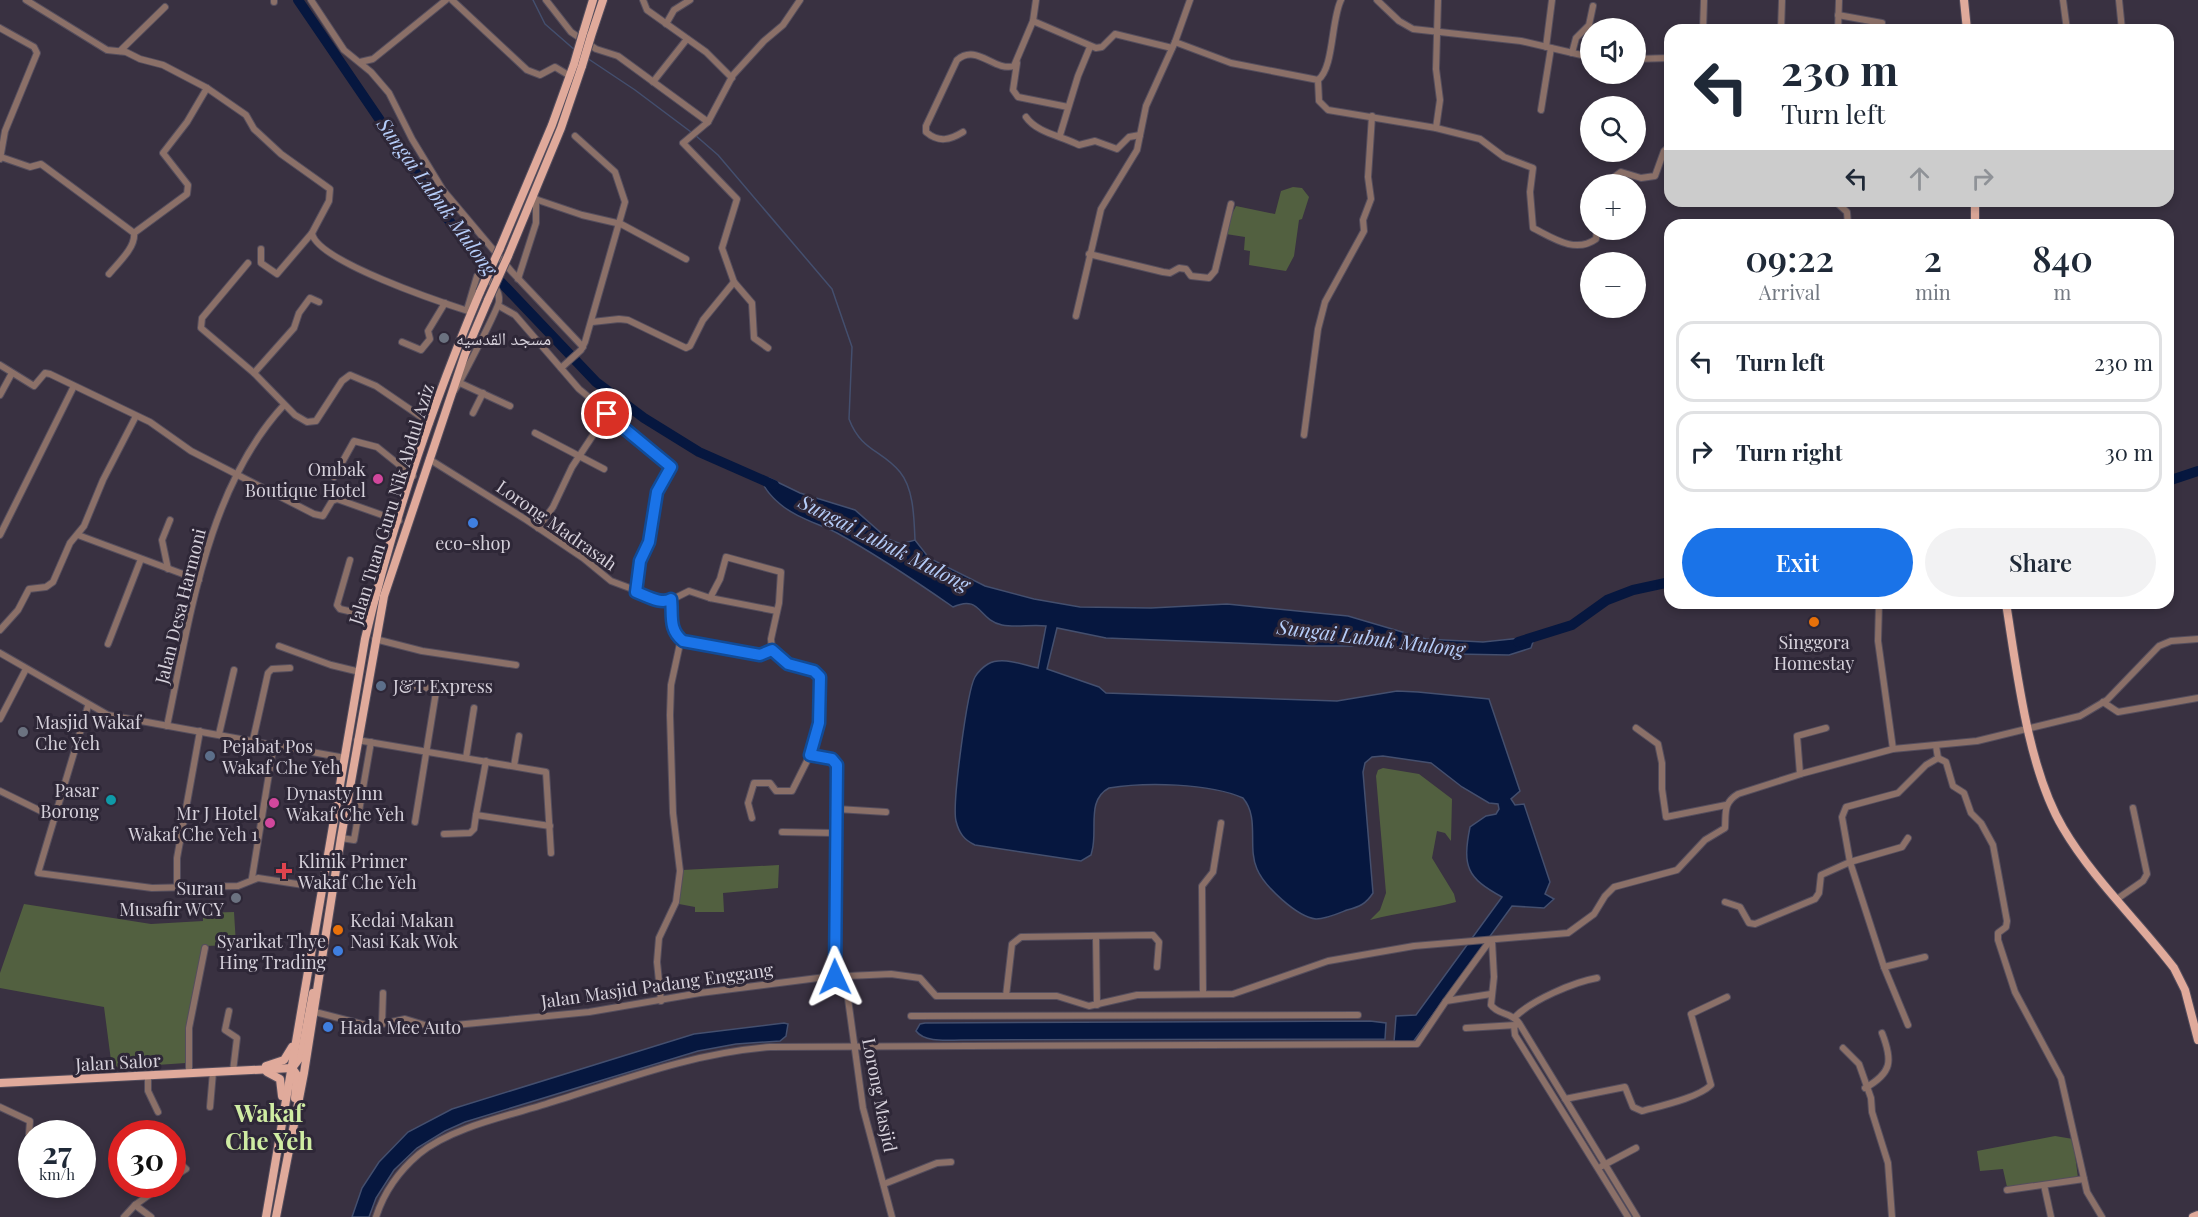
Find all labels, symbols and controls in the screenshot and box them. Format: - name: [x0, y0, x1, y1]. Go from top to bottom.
- map controls: [1580, 18, 1646, 318]
- button: sound: [1580, 18, 1646, 84]
- text: 230 m: [1781, 41, 1898, 97]
- icon: left: [1682, 48, 1760, 126]
- text: Turn left: [1781, 95, 1885, 131]
- button: search: [1580, 96, 1646, 162]
- water label: Sungai Lubuk Mulong: [371, 111, 506, 282]
- icon: left: [1840, 162, 1873, 195]
- icon: ahead: [1903, 162, 1936, 195]
- icon: right: [1966, 162, 1999, 195]
- button: +: [1580, 174, 1646, 240]
- text: 09:22: [1745, 233, 1834, 281]
- text: 2: [1924, 233, 1942, 281]
- text: 840: [2032, 233, 2093, 281]
- button: −: [1580, 252, 1646, 318]
- text: Arrival: [1759, 278, 1820, 305]
- text: min: [1915, 278, 1951, 305]
- text: m: [2053, 278, 2071, 305]
- place label: مسجد القدسيه: [456, 326, 551, 350]
- marker: مسجد القدسيه: [437, 331, 451, 345]
- icon: left: [1685, 345, 1718, 378]
- text: Turn left: [1736, 347, 1825, 377]
- text: 230 m: [2094, 347, 2153, 377]
- street label: Jalan Tuan Guru Nik Abdul Aziz: [343, 381, 439, 628]
- pin: [581, 388, 632, 439]
- icon: arrive: [590, 397, 623, 430]
- icon: right: [1685, 435, 1718, 468]
- text: Turn right: [1736, 437, 1842, 467]
- text: 30 m: [2105, 437, 2153, 467]
- place label: Ombak Boutique Hotel: [245, 457, 366, 502]
- marker: Ombak Boutique Hotel: [371, 472, 385, 486]
- street label: Lorong Madrasah: [492, 474, 622, 576]
- water label: Sungai Lubuk Mulong: [794, 487, 977, 598]
- marker: eco-shop: [466, 516, 480, 530]
- street label: Jalan Desa Harmoni: [149, 526, 211, 687]
- button: Exit: [1682, 528, 1913, 597]
- button: Share: [1925, 528, 2156, 597]
- place label: eco-shop: [435, 531, 511, 555]
- water label: Sungai Lubuk Mulong: [1275, 612, 1468, 662]
- marker: Singgora Homestay: [1807, 615, 1821, 629]
- place label: Singgora Homestay: [1774, 630, 1854, 675]
- place label: J&T Express: [392, 674, 493, 698]
- marker: J&T Express: [374, 679, 388, 693]
- place label: Masjid Wakaf Che Yeh: [35, 710, 143, 755]
- marker: Masjid Wakaf Che Yeh: [16, 725, 30, 739]
- place label: Pejabat Pos Wakaf Che Yeh: [221, 734, 341, 779]
- marker: Pejabat Pos Wakaf Che Yeh: [203, 749, 217, 763]
- place label: Pasar Borong: [40, 778, 99, 823]
- place label: Dynasty Inn Wakaf Che Yeh: [285, 781, 405, 826]
- marker: Pasar Borong: [104, 793, 118, 807]
- marker: Dynasty Inn Wakaf Che Yeh: [267, 796, 281, 810]
- place label: Mr J Hotel Wakaf Che Yeh 1: [127, 801, 258, 846]
- marker: Mr J Hotel Wakaf Che Yeh 1: [263, 816, 277, 830]
- place label: Klinik Primer Wakaf Che Yeh: [297, 849, 417, 894]
- marker: Klinik Primer Wakaf Che Yeh: [275, 862, 293, 880]
- place label: Surau Musafir WCY: [119, 876, 225, 921]
- marker: Surau Musafir WCY: [229, 891, 243, 905]
- place label: Kedai Makan Nasi Kak Wok: [350, 908, 458, 953]
- marker: Kedai Makan Nasi Kak Wok: [331, 923, 345, 937]
- place label: Syarikat Thye Hing Trading: [217, 929, 326, 974]
- marker: Syarikat Thye Hing Trading: [331, 944, 345, 958]
- position arrow: [803, 945, 867, 1009]
- street label: Jalan Masjid Padang Enggang: [538, 957, 775, 1013]
- place label: Hada Mee Auto: [340, 1015, 461, 1039]
- marker: Hada Mee Auto: [321, 1020, 335, 1034]
- street label: Lorong Masjid: [857, 1036, 903, 1155]
- street label: Jalan Salor: [74, 1048, 161, 1076]
- district label: Wakaf Che Yeh: [225, 1096, 313, 1156]
- speed limit sign: 30: [108, 1120, 186, 1198]
- text: 27: [42, 1132, 72, 1172]
- text: km/h: [39, 1164, 75, 1184]

